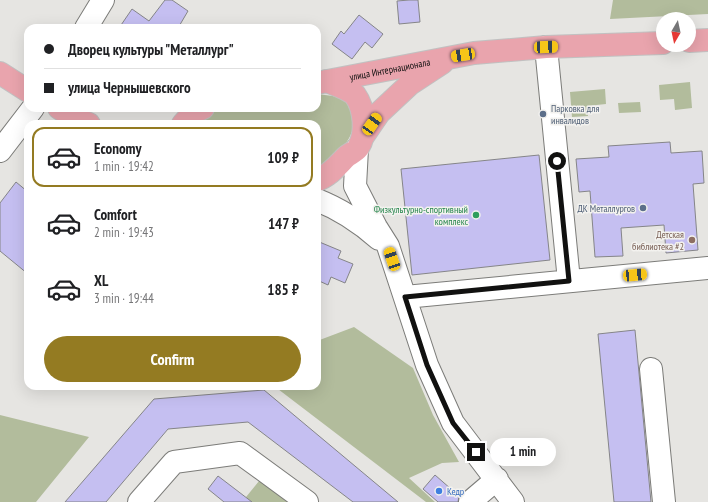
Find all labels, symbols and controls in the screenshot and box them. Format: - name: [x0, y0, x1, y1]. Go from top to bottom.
- north arrow: [656, 12, 696, 52]
- map controls: [656, 12, 696, 52]
- text: Дворец культуры "Металлург": [68, 40, 234, 59]
- car: [534, 41, 558, 53]
- car: [450, 47, 476, 63]
- street label: улица Интернационала: [348, 55, 431, 83]
- text: улица Чернышевского: [68, 78, 191, 97]
- place label: Парковка для инвалидов: [551, 102, 599, 127]
- marker: Парковка для инвалидов: [538, 109, 548, 119]
- car: [360, 111, 384, 137]
- icon: car: [46, 139, 82, 175]
- text: Economy: [94, 139, 142, 158]
- text: 109 ₽: [267, 148, 299, 167]
- route start: [548, 152, 566, 170]
- text: 1 min · 19:42: [94, 158, 154, 175]
- place label: ДК Металлургов: [577, 202, 635, 215]
- place label: Физкультурно-спортивный комплекс: [374, 203, 468, 228]
- marker: ДК Металлургов: [638, 203, 648, 213]
- icon: car: [46, 205, 82, 241]
- text: Comfort: [94, 205, 137, 224]
- marker: Физкультурно-спортивный комплекс: [471, 210, 481, 220]
- text: 147 ₽: [268, 214, 299, 233]
- text: 2 min · 19:43: [94, 224, 154, 241]
- place label: Детская библиотека #2: [632, 228, 684, 253]
- marker: Детская библиотека #2: [687, 235, 697, 245]
- car: [382, 246, 402, 272]
- car: [623, 268, 647, 282]
- icon: car: [46, 271, 82, 307]
- text: XL: [94, 271, 108, 290]
- text: 185 ₽: [267, 280, 299, 299]
- text: 3 min · 19:44: [94, 290, 154, 307]
- button: Confirm: [44, 336, 301, 382]
- callout: 1 min: [490, 438, 556, 466]
- route end: [467, 443, 485, 461]
- text: 1 min: [510, 443, 536, 460]
- place label: Кедр: [447, 485, 464, 498]
- marker: Кедр: [434, 486, 444, 496]

